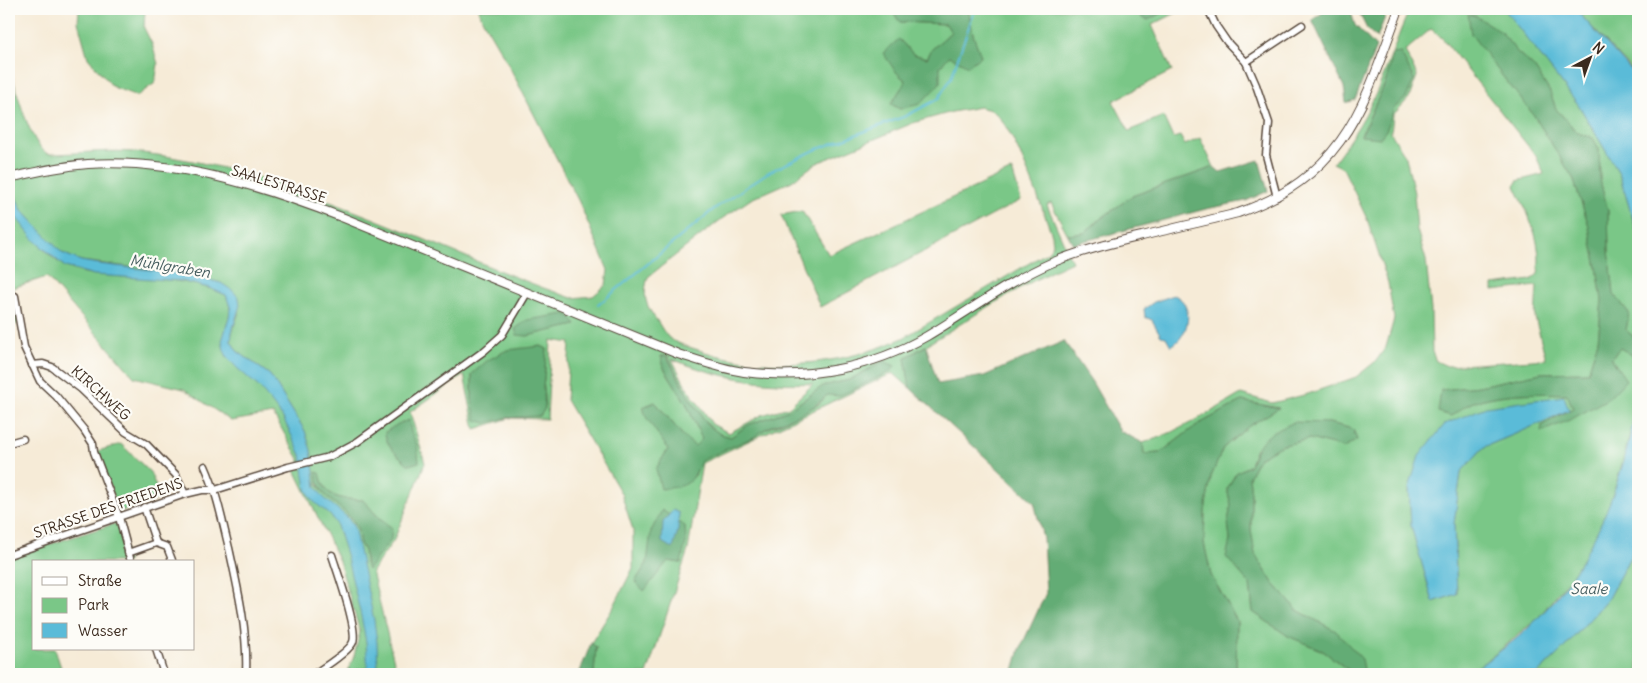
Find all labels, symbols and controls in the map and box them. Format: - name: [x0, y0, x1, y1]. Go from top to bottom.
- north arrow: [1564, 32, 1614, 82]
- text: N: [1589, 38, 1608, 58]
- street label: SAALESTRASSE: [229, 161, 329, 207]
- water label: Mühlgraben: [129, 250, 212, 282]
- street label: KIRCHWEG: [68, 362, 134, 424]
- street label: STRASSE DES FRIEDENS: [31, 474, 185, 542]
- legend: [32, 560, 195, 650]
- text: Straße: [78, 571, 122, 590]
- water label: Saale: [1571, 579, 1608, 598]
- text: Park: [78, 595, 109, 614]
- text: Wasser: [78, 621, 128, 640]

